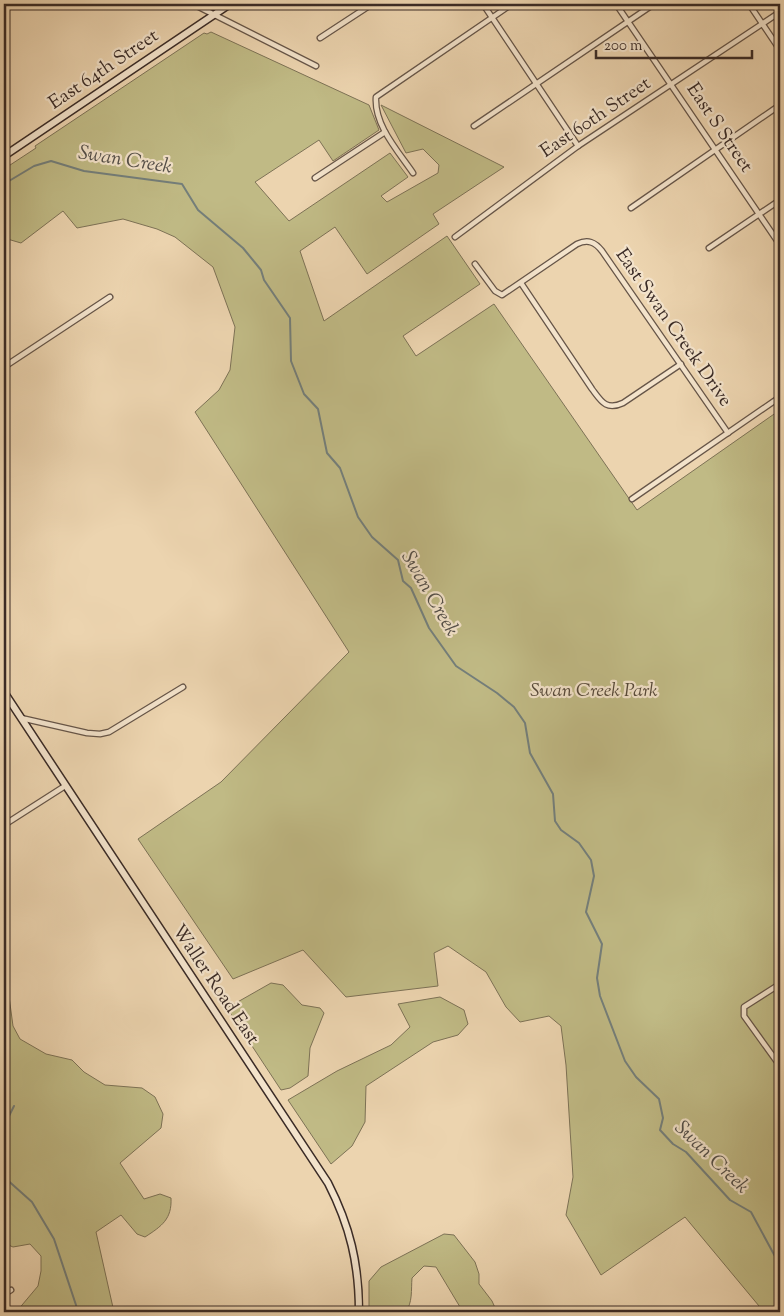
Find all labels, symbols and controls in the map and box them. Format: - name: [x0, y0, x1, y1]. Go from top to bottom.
- street label: East 64th Street: [44, 23, 165, 117]
- scale bar: [596, 28, 753, 60]
- text: 200 m: [604, 36, 643, 57]
- street label: East 60th Street: [535, 71, 657, 165]
- street label: East S Street: [679, 78, 759, 179]
- water label: Swan Creek: [76, 139, 174, 183]
- street label: East Swan Creek Drive: [608, 243, 738, 413]
- water label: Swan Creek: [393, 546, 465, 642]
- park label: Swan Creek Park: [530, 678, 658, 705]
- street label: Waller Road East: [165, 919, 266, 1051]
- water label: Swan Creek: [667, 1115, 755, 1201]

